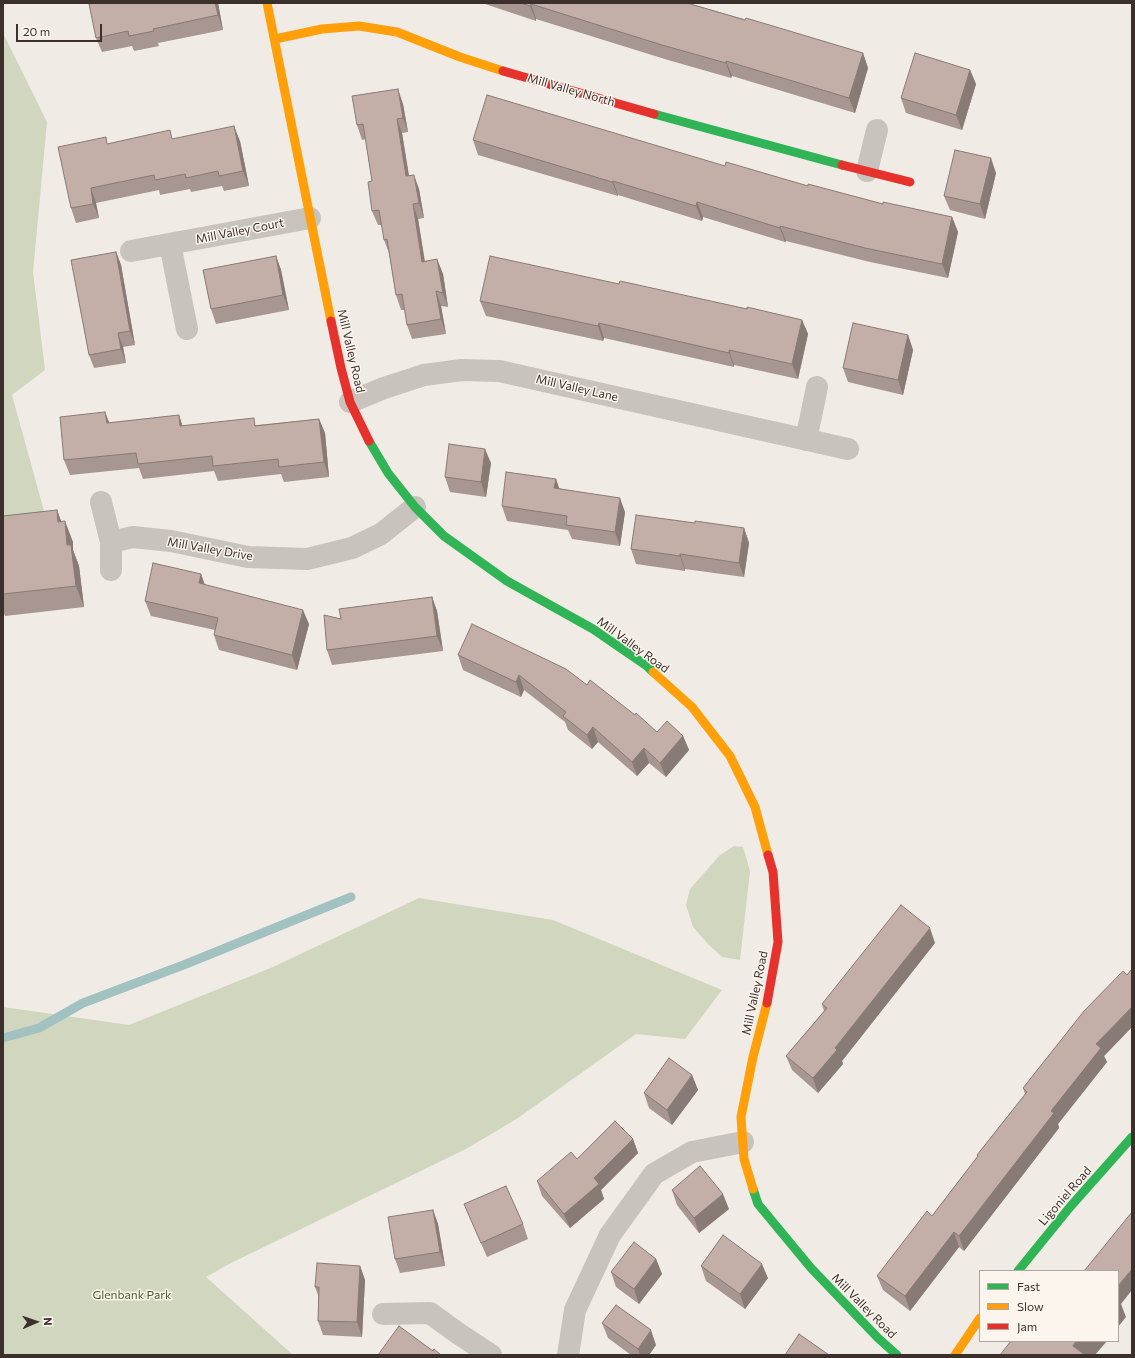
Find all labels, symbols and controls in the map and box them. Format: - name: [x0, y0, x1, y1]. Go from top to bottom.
- scale bar: [18, 16, 104, 42]
- text: 20 m: [23, 24, 50, 38]
- street label: Mill Valley North: [526, 71, 616, 109]
- street label: Mill Valley Court: [195, 215, 285, 247]
- street label: Mill Valley Road: [334, 308, 368, 394]
- street label: Mill Valley Lane: [534, 372, 620, 404]
- street label: Mill Valley Drive: [166, 534, 254, 564]
- street label: Mill Valley Road: [594, 614, 672, 676]
- street label: Mill Valley Road: [739, 950, 771, 1036]
- street label: Ligoniel Road: [1036, 1164, 1094, 1228]
- legend: [979, 1270, 1119, 1342]
- street label: Mill Valley Road: [829, 1271, 899, 1341]
- text: Fast: [1017, 1279, 1040, 1293]
- park label: Glenbank Park: [92, 1288, 172, 1302]
- text: Slow: [1017, 1299, 1044, 1313]
- north arrow: [16, 1302, 56, 1342]
- text: N: [42, 1317, 55, 1326]
- text: Jam: [1017, 1319, 1037, 1333]

